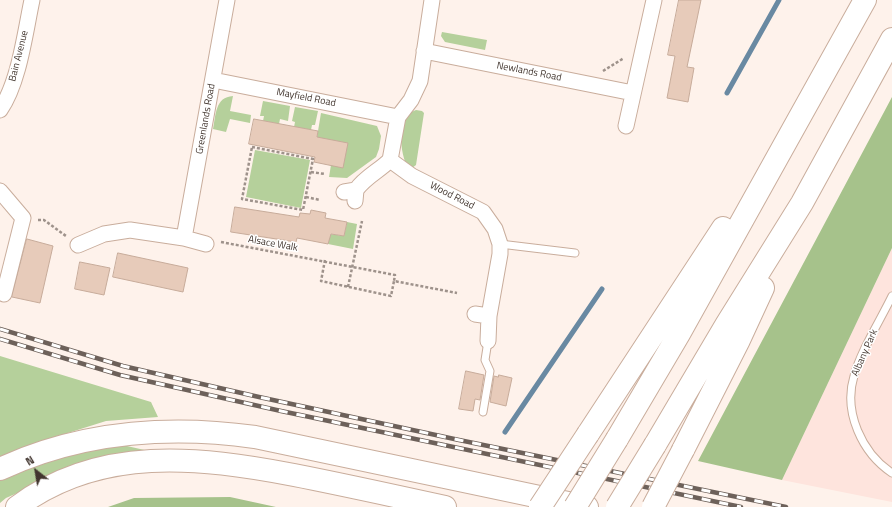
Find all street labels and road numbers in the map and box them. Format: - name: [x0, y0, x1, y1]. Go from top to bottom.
- street label: Bain Avenue: [7, 29, 31, 83]
- street label: Newlands Road: [496, 60, 562, 84]
- street label: Greenlands Road: [194, 83, 218, 155]
- street label: Mayfield Road: [275, 86, 337, 110]
- street label: Wood Road: [428, 180, 476, 212]
- street label: Alsace Walk: [247, 234, 299, 254]
- street label: Albany Park: [849, 328, 881, 378]

